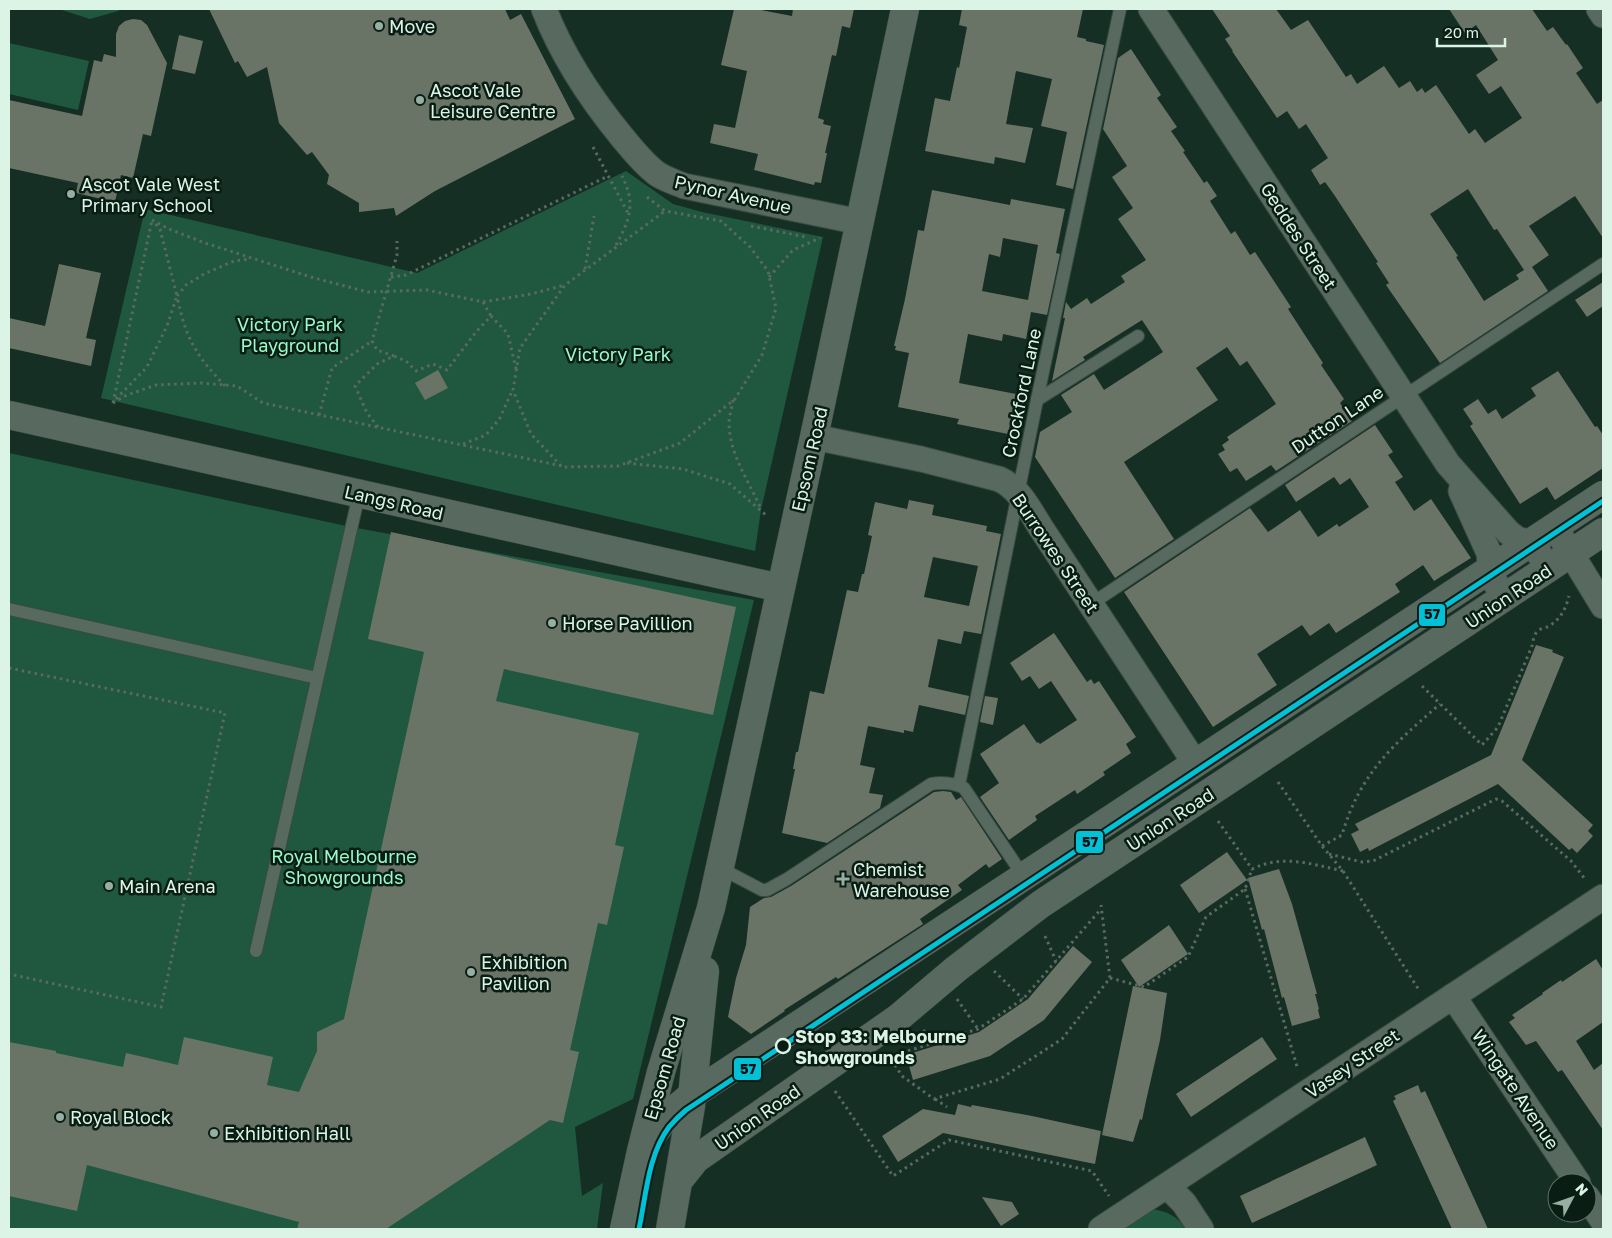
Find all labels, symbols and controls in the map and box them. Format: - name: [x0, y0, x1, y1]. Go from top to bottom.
- place label: Move: [389, 15, 435, 37]
- scale bar: [1437, 15, 1504, 47]
- marker: Move: [373, 20, 385, 32]
- text: 20 m: [1444, 23, 1479, 41]
- place label: Ascot Vale Leisure Centre: [430, 79, 556, 122]
- marker: Ascot Vale Leisure Centre: [414, 94, 426, 106]
- street label: Pynor Avenue: [672, 170, 794, 218]
- place label: Ascot Vale West Primary School: [81, 173, 220, 216]
- street label: Geddes Street: [1256, 178, 1342, 294]
- marker: Ascot Vale West Primary School: [65, 188, 77, 200]
- park label: Victory Park Playground: [237, 313, 343, 356]
- street label: Crockford Lane: [997, 326, 1045, 460]
- park label: Victory Park: [565, 343, 671, 365]
- street label: Dutton Lane: [1287, 380, 1387, 458]
- street label: Epsom Road: [786, 404, 832, 514]
- street label: Langs Road: [342, 480, 446, 524]
- street label: Burrowes Street: [1008, 489, 1104, 617]
- street label: Union Road: [1461, 559, 1555, 633]
- line badge: 57: [1418, 603, 1446, 627]
- text: 57: [1424, 605, 1440, 622]
- place label: Horse Pavillion: [562, 612, 693, 634]
- marker: Horse Pavillion: [546, 617, 558, 629]
- street label: Union Road: [1122, 783, 1218, 855]
- line badge: 57: [1075, 830, 1104, 854]
- text: 57: [1082, 833, 1098, 850]
- park label: Royal Melbourne Showgrounds: [271, 845, 417, 888]
- place label: Chemist Warehouse: [853, 858, 950, 901]
- marker: Chemist Warehouse: [837, 873, 849, 885]
- place label: Main Arena: [119, 875, 216, 897]
- marker: Main Arena: [103, 880, 115, 892]
- place label: Exhibition Pavilion: [481, 951, 568, 994]
- marker: Exhibition Pavilion: [465, 966, 477, 978]
- street label: Epsom Road: [639, 1014, 689, 1122]
- street label: Vasey Street: [1301, 1024, 1403, 1102]
- place label: Stop 33: Melbourne Showgrounds: [795, 1025, 967, 1068]
- street label: Wingate Avenue: [1468, 1025, 1564, 1153]
- marker: Stop 33: Melbourne Showgrounds: [775, 1038, 791, 1054]
- line badge: 57: [733, 1057, 762, 1081]
- text: 57: [740, 1060, 756, 1077]
- street label: Union Road: [710, 1079, 804, 1155]
- place label: Royal Block: [70, 1106, 171, 1128]
- marker: Royal Block: [54, 1111, 66, 1123]
- place label: Exhibition Hall: [224, 1122, 351, 1144]
- marker: Exhibition Hall: [208, 1127, 220, 1139]
- north arrow: [1547, 1173, 1597, 1223]
- text: N: [1572, 1180, 1592, 1199]

